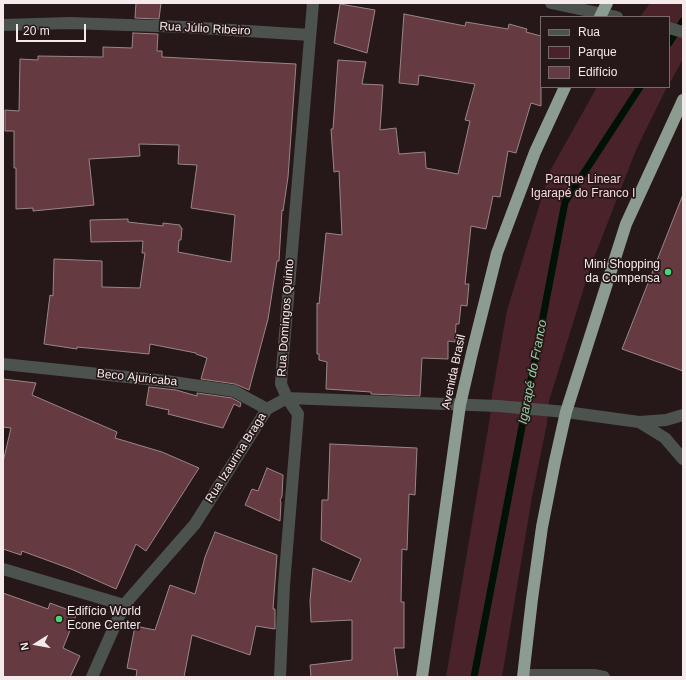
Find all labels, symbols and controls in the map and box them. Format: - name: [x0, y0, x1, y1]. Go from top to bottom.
- scale bar: [18, 16, 88, 42]
- legend: [540, 16, 670, 88]
- street label: Rua Júlio Ribeiro: [159, 19, 251, 39]
- text: 20 m: [23, 24, 50, 38]
- text: Rua: [578, 25, 600, 39]
- text: Parque: [578, 45, 617, 59]
- text: Edifício: [578, 65, 617, 79]
- park label: Parque Linear Igarapé do Franco I: [531, 173, 635, 201]
- place label: Mini Shopping da Compensa: [584, 258, 660, 286]
- street label: Rua Domingos Quinto: [275, 259, 297, 377]
- marker: Mini Shopping da Compensa: [663, 267, 673, 277]
- water label: Igarapé do Franco: [515, 318, 551, 426]
- street label: Avenida Brasil: [439, 333, 469, 411]
- street label: Beco Ajuricaba: [96, 367, 178, 389]
- street label: Rua Izaurina Braga: [202, 410, 270, 506]
- place label: Edifício World Econe Center: [67, 605, 141, 633]
- marker: Edifício World Econe Center: [54, 614, 64, 624]
- north arrow: [16, 624, 56, 664]
- text: N: [18, 641, 31, 651]

